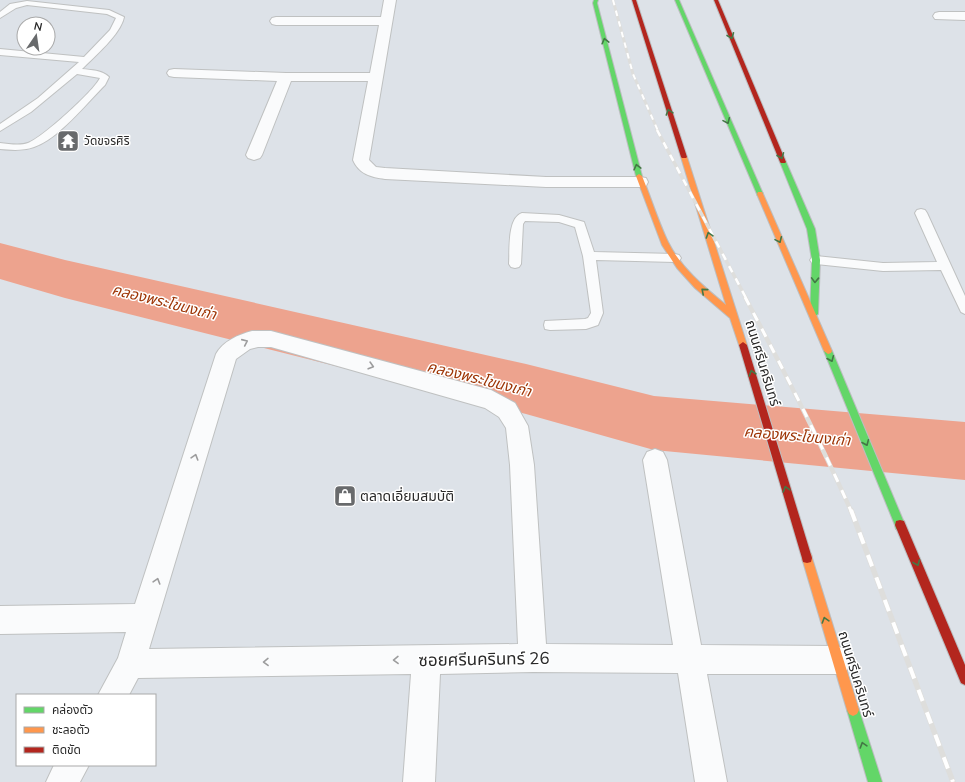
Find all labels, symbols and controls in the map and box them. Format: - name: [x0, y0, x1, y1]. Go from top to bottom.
- north arrow: [16, 16, 56, 56]
- text: N: [32, 19, 44, 35]
- one-way arrow: [726, 32, 734, 40]
- one-way arrow: [601, 38, 610, 45]
- one-way arrow: [665, 108, 674, 115]
- one-way arrow: [722, 116, 730, 124]
- temple icon: วัดขจรศิริ: [55, 128, 81, 154]
- place label: วัดขจรศิริ: [84, 133, 130, 149]
- one-way arrow: [776, 153, 784, 160]
- one-way arrow: [633, 164, 641, 170]
- one-way arrow: [705, 232, 714, 239]
- one-way arrow: [774, 235, 782, 243]
- one-way arrow: [811, 277, 820, 283]
- water label: คลองพระโขนงเก่า: [110, 279, 219, 325]
- one-way arrow: [702, 289, 709, 296]
- street label: ถนนศรีนครินทร์: [740, 318, 785, 409]
- one-way arrow: [242, 338, 249, 346]
- water label: คลองพระโขนงเก่า: [425, 356, 534, 402]
- one-way arrow: [826, 356, 834, 363]
- one-way arrow: [367, 361, 374, 370]
- one-way arrow: [748, 370, 757, 377]
- water label: คลองพระโขนงเก่า: [743, 421, 852, 451]
- one-way arrow: [862, 440, 870, 447]
- one-way arrow: [190, 453, 199, 460]
- shop icon: ตลาดเอี่ยมสมบัติ: [332, 483, 358, 509]
- place label: ตลาดเอี่ยมสมบัติ: [360, 486, 454, 506]
- one-way arrow: [782, 486, 791, 493]
- one-way arrow: [912, 558, 920, 566]
- one-way arrow: [152, 577, 160, 584]
- one-way arrow: [821, 617, 830, 624]
- street label: ถนนศรีนครินทร์: [833, 629, 878, 720]
- street label: ซอยศรีนครินทร์ 26: [418, 647, 550, 672]
- one-way arrow: [393, 656, 399, 664]
- one-way arrow: [263, 658, 269, 666]
- legend: [16, 694, 156, 766]
- text: คล่องตัว: [52, 702, 93, 718]
- text: ชะลอตัว: [52, 722, 90, 738]
- one-way arrow: [859, 741, 868, 748]
- text: ติดขัด: [52, 742, 81, 758]

